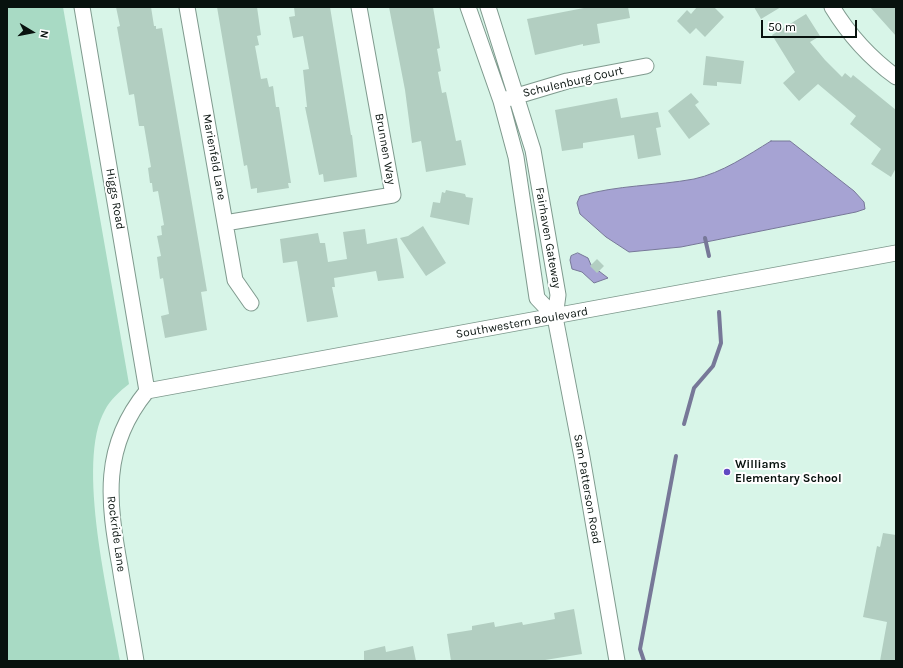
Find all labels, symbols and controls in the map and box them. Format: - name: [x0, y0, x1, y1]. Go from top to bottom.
- north arrow: [12, 12, 52, 52]
- scale bar: [763, 12, 859, 38]
- text: 50 m: [768, 20, 796, 34]
- text: N: [37, 29, 51, 39]
- street label: Schulenburg Court: [521, 63, 625, 101]
- street label: Brunnen Way: [372, 112, 398, 186]
- street label: Marienfeld Lane: [199, 113, 229, 201]
- street label: Higgs Road: [103, 167, 127, 231]
- street label: Fairhaven Gateway: [532, 186, 564, 290]
- street label: Southwestern Boulevard: [455, 304, 589, 342]
- street label: Sam Patterson Road: [570, 433, 604, 545]
- place label: Williams Elementary School: [735, 458, 842, 486]
- marker: Williams Elementary School: [722, 467, 732, 477]
- street label: Rockride Lane: [104, 495, 128, 573]

